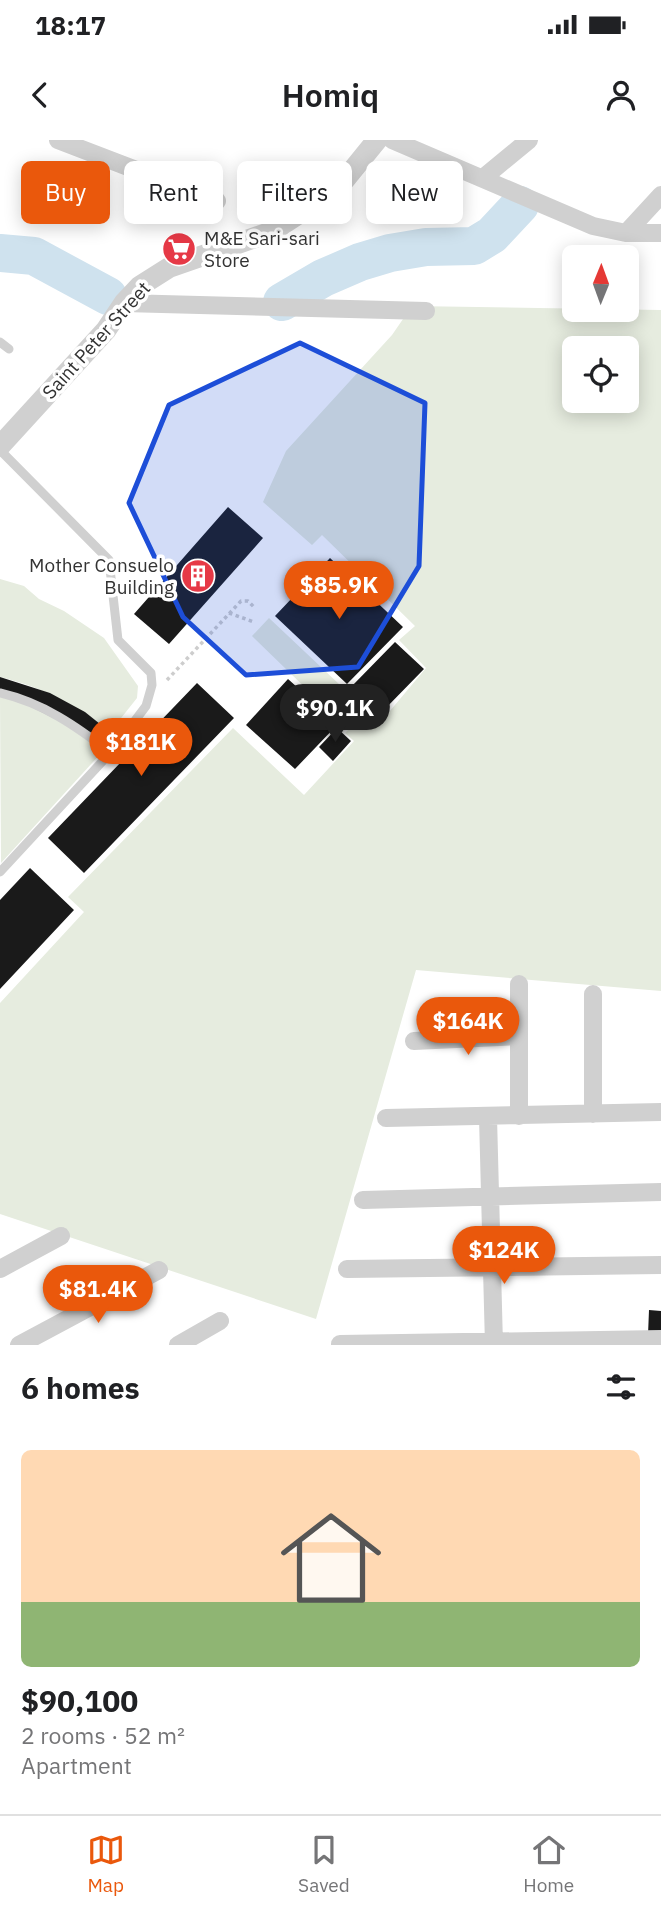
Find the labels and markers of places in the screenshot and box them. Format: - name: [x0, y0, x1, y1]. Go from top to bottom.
- place label: M&E Sari-sari Store: [204, 226, 320, 272]
- supermarket icon: M&E Sari-sari Store: [160, 230, 198, 268]
- place label: Mother Consuelo Building: [29, 553, 174, 599]
- building icon: Mother Consuelo Building: [179, 557, 217, 595]
- pin: $85.9K: [282, 561, 396, 621]
- pin: $90.1K: [278, 684, 392, 744]
- pin: $181K: [92, 718, 190, 778]
- pin: $164K: [419, 998, 517, 1057]
- pin: $124K: [455, 1226, 553, 1286]
- pin: $81.4K: [41, 1266, 155, 1325]

